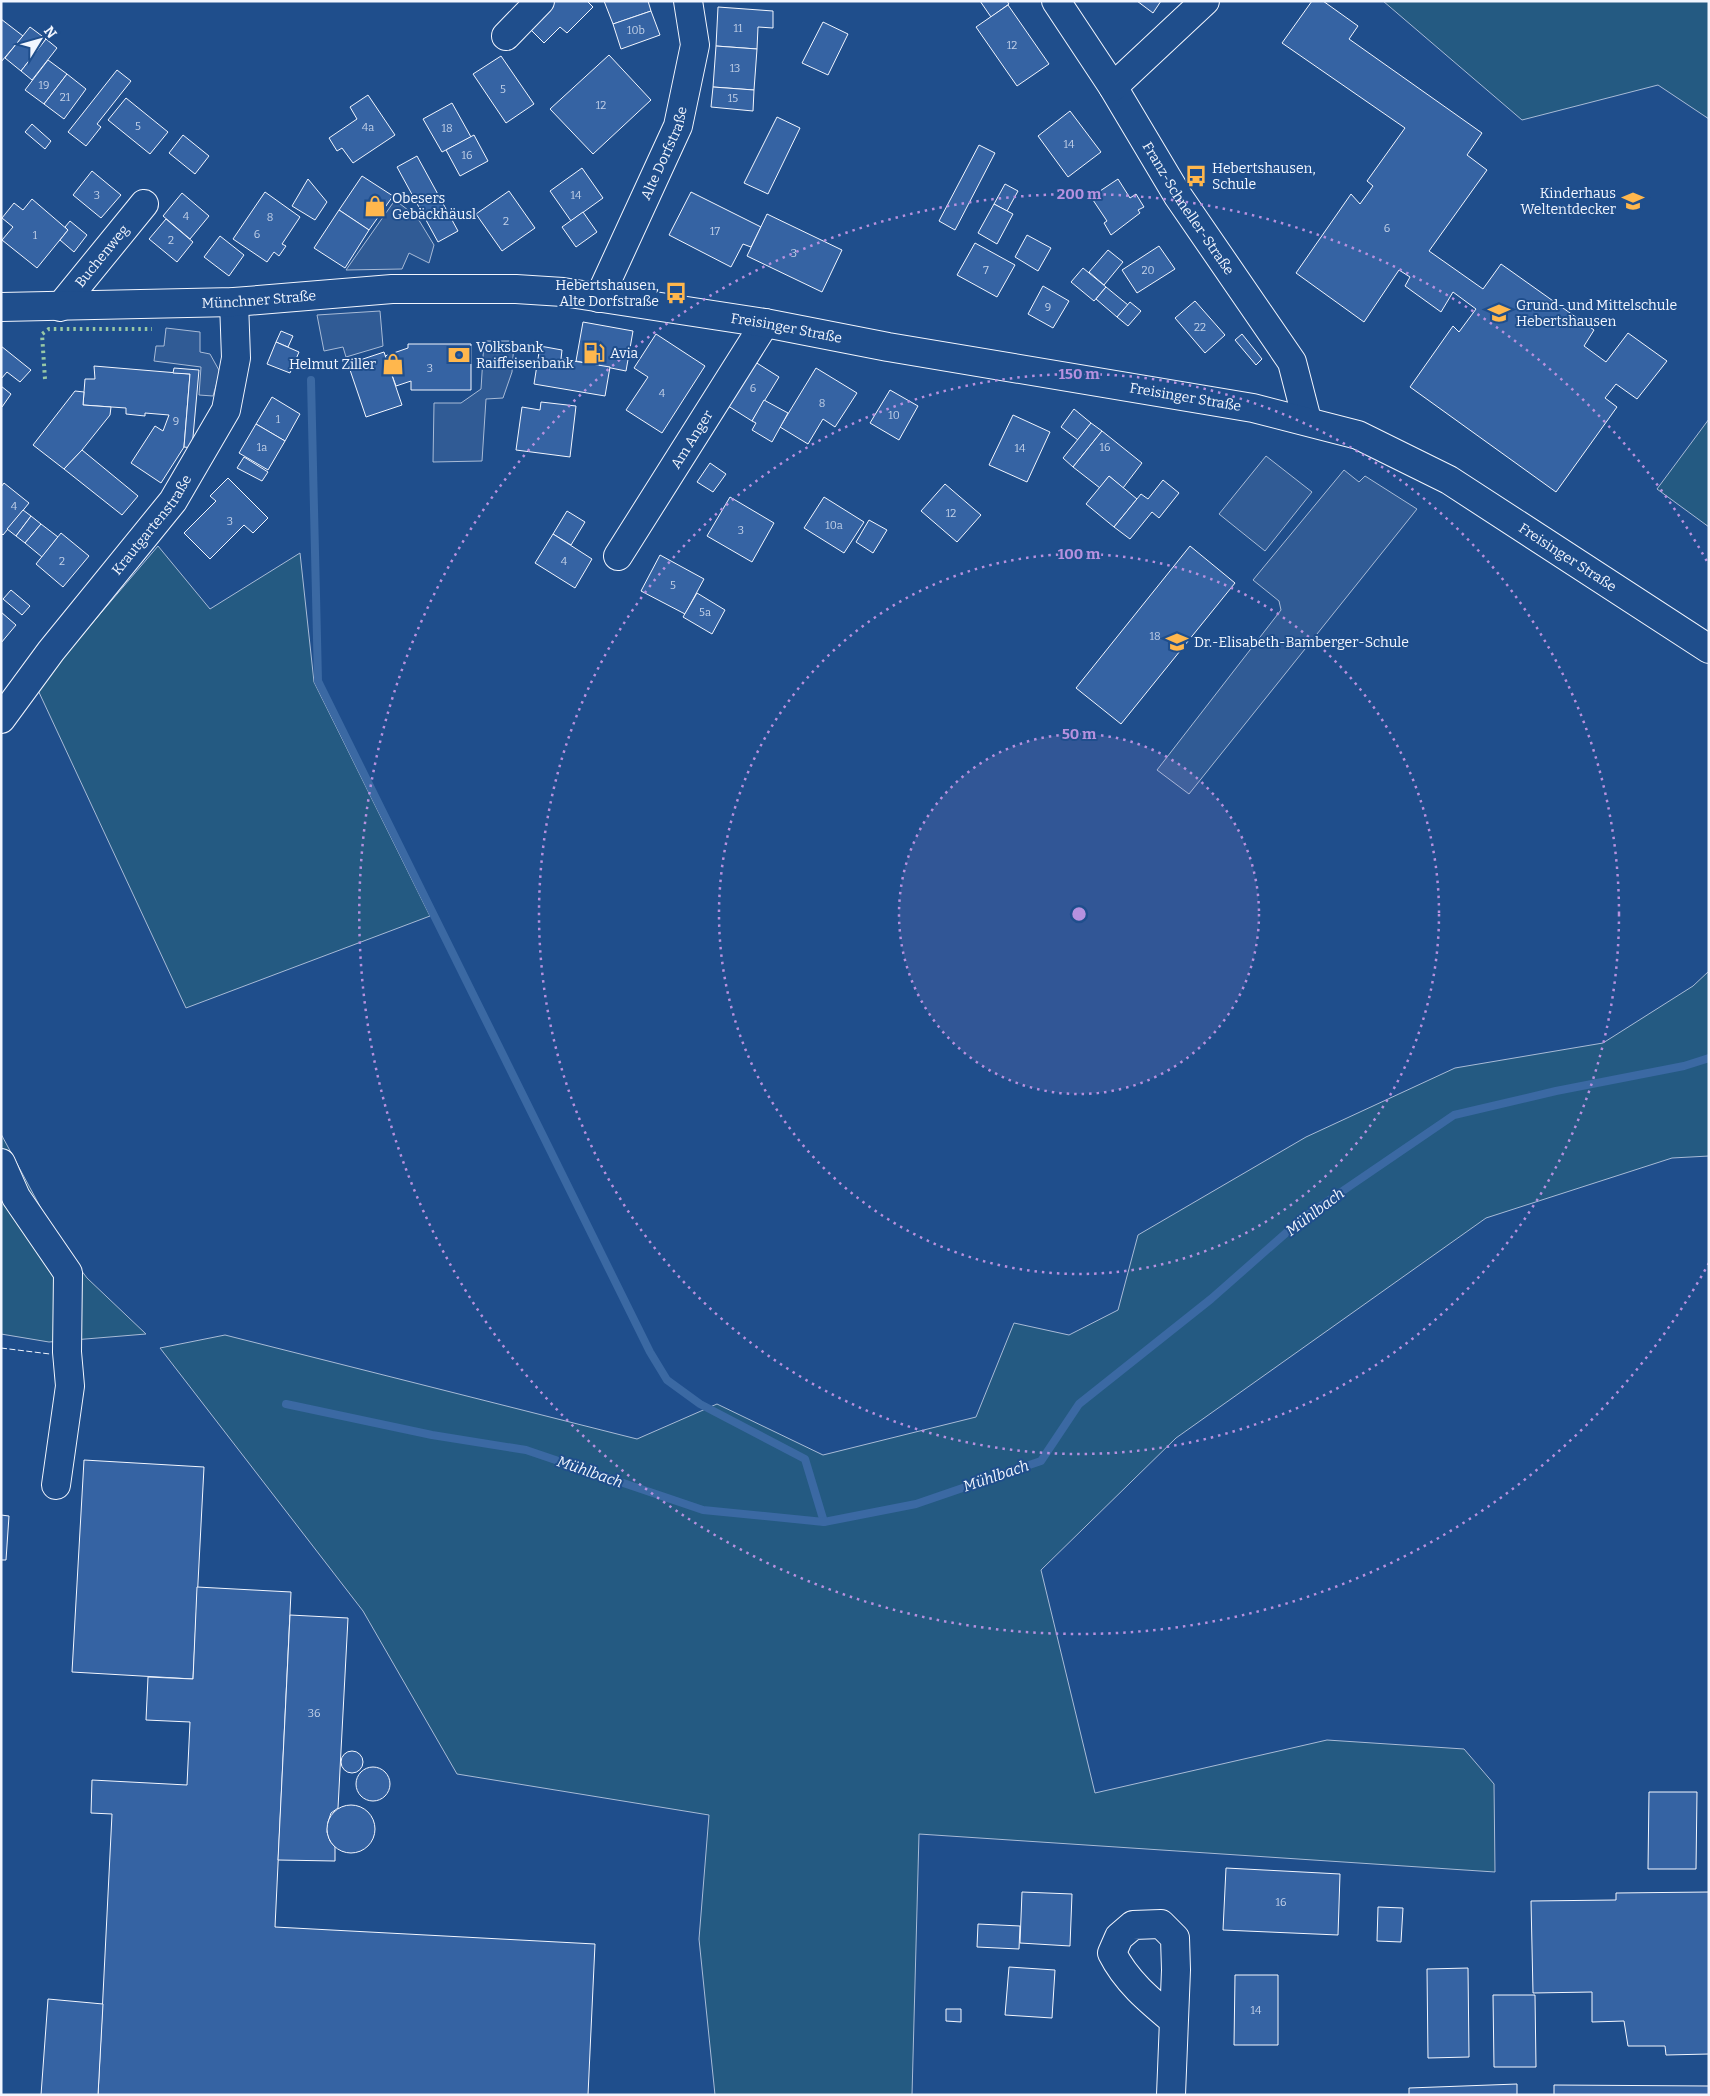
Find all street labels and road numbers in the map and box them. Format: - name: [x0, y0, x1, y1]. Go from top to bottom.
- street label: Alte Dorfstraße: [637, 105, 691, 203]
- street label: Franz-Schneller-Straße: [1139, 139, 1238, 278]
- street label: Buchenweg: [72, 221, 133, 291]
- street label: Münchner Straße: [201, 287, 317, 312]
- street label: Freisinger Straße: [730, 310, 843, 347]
- street label: Freisinger Straße: [1128, 380, 1242, 415]
- street label: Am Anger: [667, 407, 717, 472]
- street label: Krautgartenstraße: [108, 472, 195, 578]
- street label: Freisinger Straße: [1516, 520, 1619, 595]

